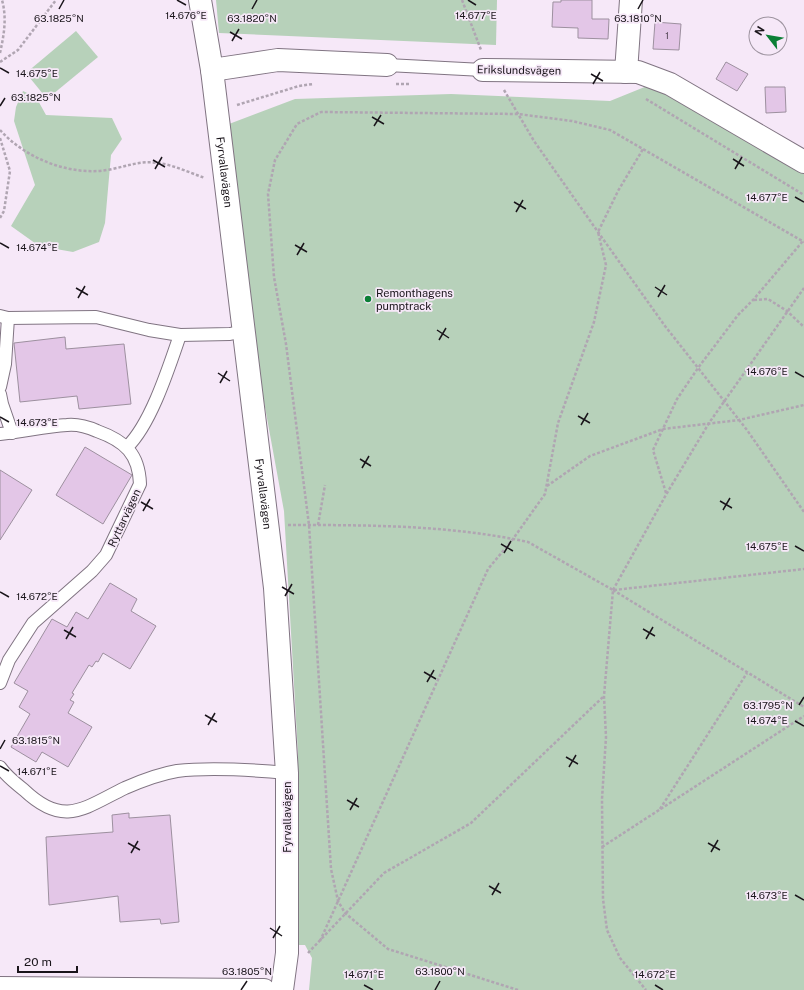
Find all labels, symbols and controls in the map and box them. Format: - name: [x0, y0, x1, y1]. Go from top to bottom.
- text: 14.676°E: [165, 9, 207, 21]
- text: 14.677°E: [455, 9, 497, 21]
- text: 63.1825°N: [34, 12, 84, 24]
- text: 63.1820°N: [227, 12, 277, 24]
- text: 63.1810°N: [614, 12, 662, 24]
- north arrow: [748, 16, 788, 56]
- text: N: [752, 24, 767, 38]
- house number: 1: [665, 30, 669, 41]
- street label: Erikslundsvägen: [477, 63, 561, 77]
- text: 14.675°E: [16, 67, 58, 79]
- text: 63.1825°N: [11, 91, 61, 103]
- street label: Fyrvallavägen: [214, 136, 235, 208]
- text: 14.677°E: [746, 191, 788, 203]
- text: 14.674°E: [16, 241, 58, 253]
- place label: Remonthagens pumptrack: [376, 287, 453, 312]
- marker: Remonthagens pumptrack: [363, 294, 373, 304]
- text: 14.676°E: [746, 365, 788, 377]
- text: 14.673°E: [16, 416, 58, 428]
- street label: Fyrvallavägen: [253, 458, 274, 530]
- street label: Ryttarvägen: [105, 487, 143, 549]
- text: 14.675°E: [746, 540, 788, 552]
- text: 14.672°E: [16, 590, 58, 602]
- text: 63.1795°N: [743, 699, 793, 711]
- text: 14.674°E: [746, 714, 788, 726]
- text: 63.1815°N: [12, 734, 60, 746]
- text: 14.671°E: [17, 765, 57, 777]
- street label: Fyrvallavägen: [281, 781, 293, 853]
- text: 14.673°E: [746, 889, 788, 901]
- scale bar: [18, 948, 77, 974]
- text: 20 m: [24, 955, 52, 969]
- text: 63.1805°N: [222, 965, 272, 977]
- text: 63.1800°N: [415, 965, 465, 977]
- text: 14.671°E: [344, 968, 384, 980]
- text: 14.672°E: [634, 968, 676, 980]

